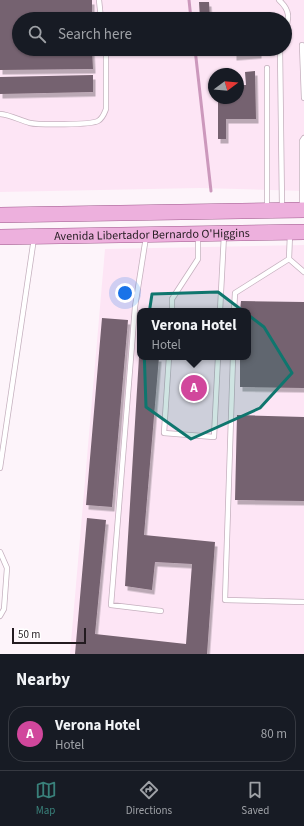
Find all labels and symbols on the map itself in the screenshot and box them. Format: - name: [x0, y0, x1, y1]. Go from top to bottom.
- north arrow: [208, 68, 244, 104]
- street label: Avenida Libertador Bernardo O'Higgins: [54, 225, 250, 245]
- your location: [115, 283, 135, 303]
- pin: A: [181, 373, 207, 403]
- scale bar: [12, 626, 86, 645]

